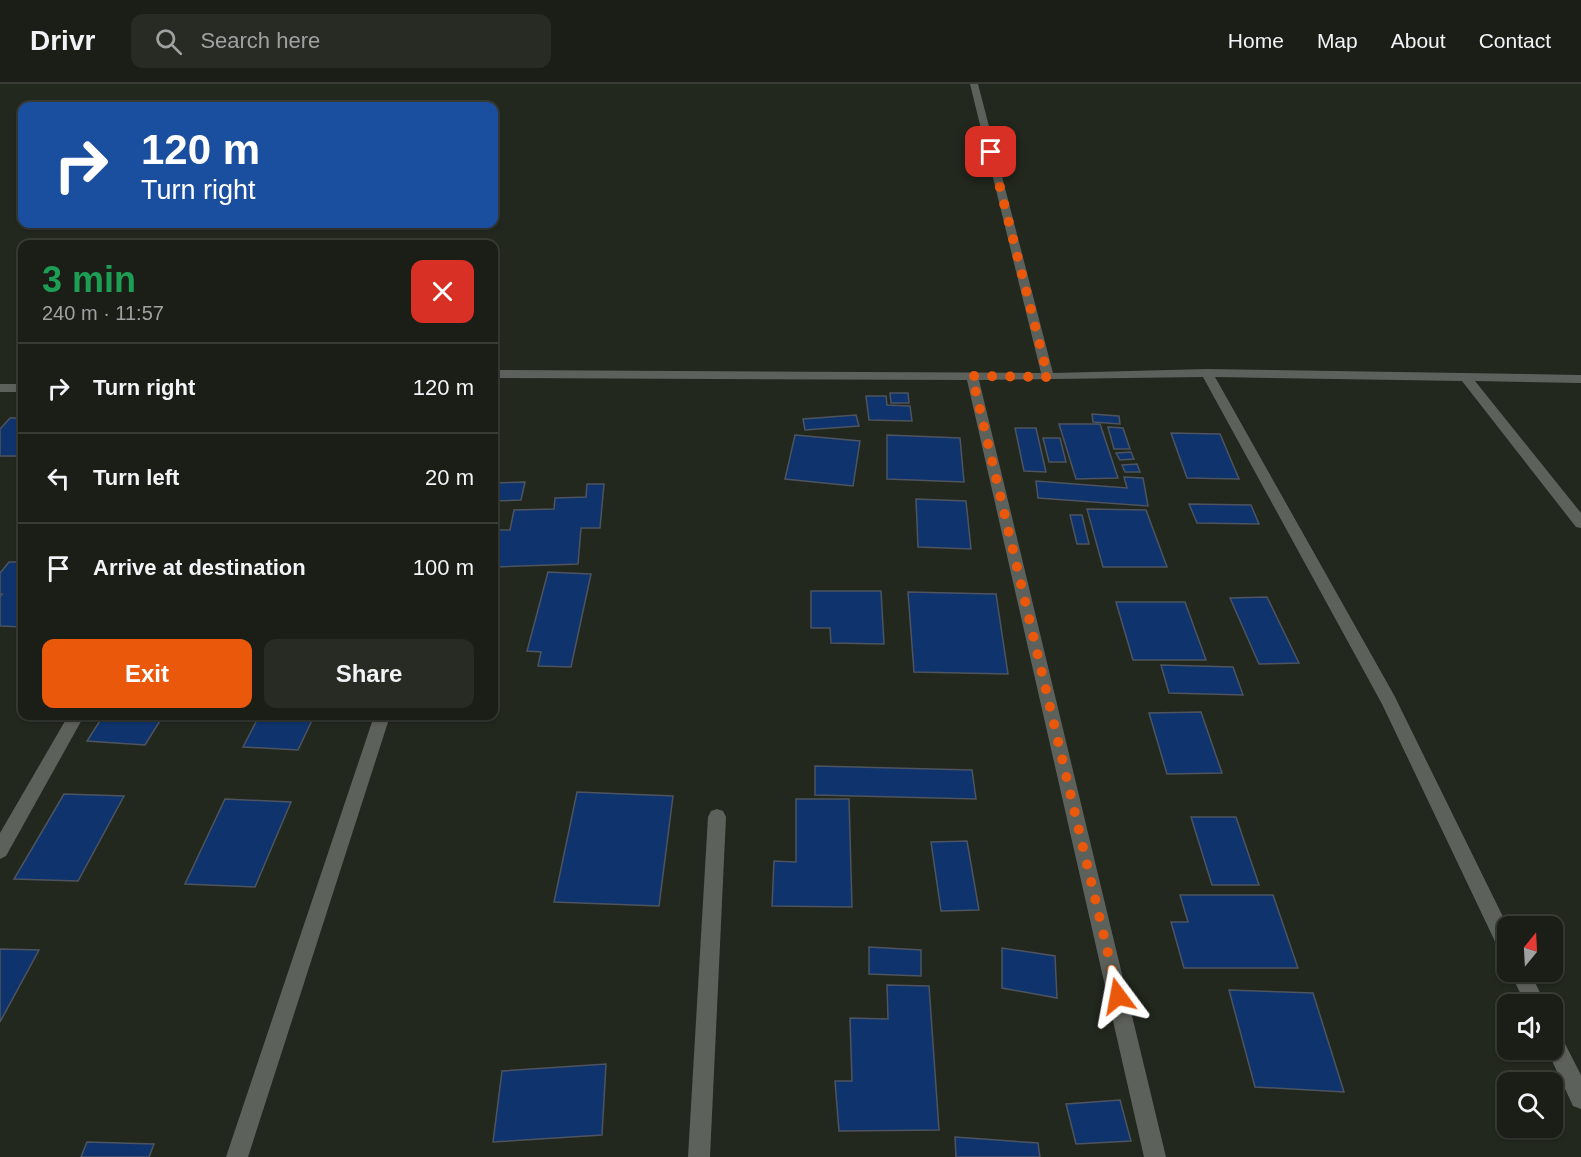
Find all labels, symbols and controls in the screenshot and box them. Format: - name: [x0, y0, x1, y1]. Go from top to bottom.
- search box: [131, 14, 551, 68]
- text: Drivr: [30, 25, 95, 56]
- icon: search: [152, 25, 185, 58]
- text: Search here: [200, 28, 320, 53]
- text: Home: [1228, 29, 1284, 52]
- text: Map: [1317, 29, 1358, 52]
- text: About: [1391, 29, 1446, 52]
- text: Contact: [1479, 29, 1551, 52]
- icon: right: [42, 126, 120, 204]
- text: 120 m: [141, 126, 260, 173]
- pin: [965, 126, 1016, 177]
- icon: arrive: [974, 135, 1007, 168]
- text: Turn right: [141, 175, 256, 205]
- text: 3 min: [42, 259, 136, 300]
- button: close: [411, 260, 474, 323]
- text: 240 m · 11:57: [42, 302, 164, 324]
- icon: right: [42, 372, 75, 405]
- text: Turn right: [93, 375, 195, 400]
- text: 120 m: [413, 375, 474, 400]
- icon: left: [42, 462, 75, 495]
- text: Turn left: [93, 465, 179, 490]
- text: 20 m: [425, 465, 474, 490]
- icon: arrive: [42, 552, 75, 585]
- text: Arrive at destination: [93, 555, 306, 580]
- text: 100 m: [413, 555, 474, 580]
- button: Exit: [42, 639, 252, 708]
- button: Share: [264, 639, 474, 708]
- north arrow: [1497, 916, 1563, 982]
- map controls: [1497, 916, 1563, 1138]
- position arrow: [1086, 964, 1150, 1028]
- button: sound: [1497, 994, 1563, 1060]
- button: search: [1497, 1072, 1563, 1138]

